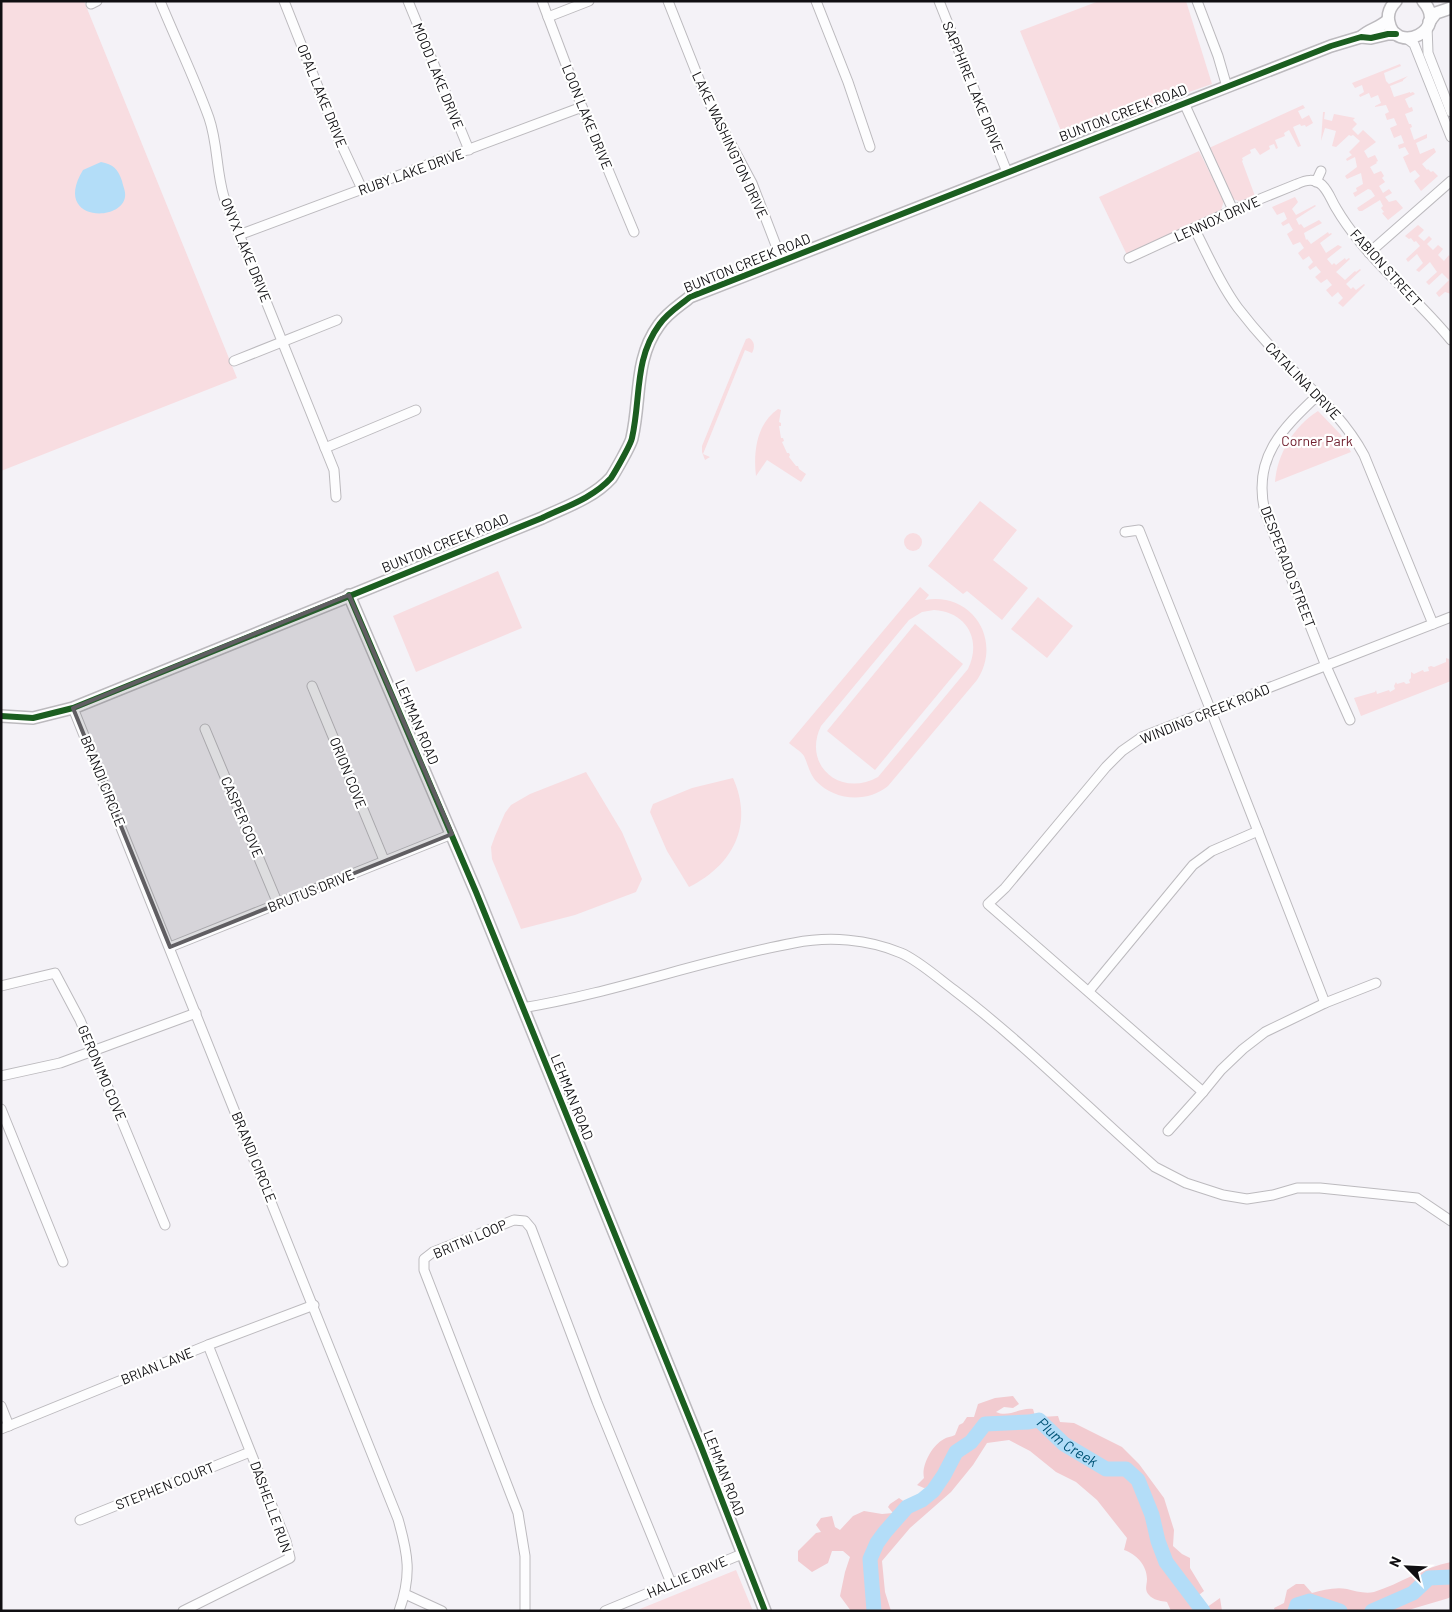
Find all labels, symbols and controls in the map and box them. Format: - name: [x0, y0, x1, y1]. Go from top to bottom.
- street label: SAPPHIRE LAKE DRIVE: [939, 19, 1008, 155]
- street label: MOOD LAKE DRIVE: [409, 20, 468, 131]
- street label: OPAL LAKE DRIVE: [294, 42, 351, 150]
- street label: LOON LAKE DRIVE: [559, 62, 616, 172]
- street label: LAKE WASHINGTON DRIVE: [689, 69, 772, 221]
- street label: BUNTON CREEK ROAD: [1057, 80, 1189, 145]
- street label: RUBY LAKE DRIVE: [356, 145, 466, 199]
- street label: LENNOX DRIVE: [1171, 192, 1262, 245]
- street label: ONYX LAKE DRIVE: [218, 195, 275, 305]
- street label: FABION STREET: [1347, 225, 1426, 310]
- street label: BUNTON CREEK ROAD: [681, 229, 813, 296]
- street label: CATALINA DRIVE: [1262, 338, 1345, 423]
- park label: Corner Park: [1281, 432, 1353, 449]
- street label: DESPERADO STREET: [1257, 504, 1320, 630]
- street label: BUNTON CREEK ROAD: [379, 509, 511, 576]
- street label: LEHMAN ROAD: [392, 677, 443, 767]
- street label: WINDING CREEK ROAD: [1138, 680, 1272, 747]
- street label: BRANDI CIRCLE: [78, 733, 129, 829]
- street label: ORION COVE: [326, 735, 370, 811]
- street label: CASPER COVE: [218, 774, 267, 860]
- street label: BRUTUS DRIVE: [265, 865, 357, 916]
- street label: GERONIMO COVE: [75, 1022, 130, 1123]
- street label: LEHMAN ROAD: [548, 1052, 597, 1142]
- street label: BRANDI CIRCLE: [229, 1109, 280, 1205]
- street label: BRITNI LOOP: [430, 1215, 509, 1262]
- street label: BRIAN LANE: [118, 1343, 195, 1388]
- water label: Plum Creek: [1034, 1413, 1102, 1470]
- street label: LEHMAN ROAD: [700, 1427, 749, 1518]
- street label: STEPHEN COURT: [113, 1458, 217, 1513]
- street label: DASHELLE RUN: [247, 1459, 296, 1555]
- north arrow: [1382, 1542, 1432, 1592]
- street label: HALLIE DRIVE: [644, 1552, 730, 1601]
- text: N: [1385, 1554, 1404, 1569]

